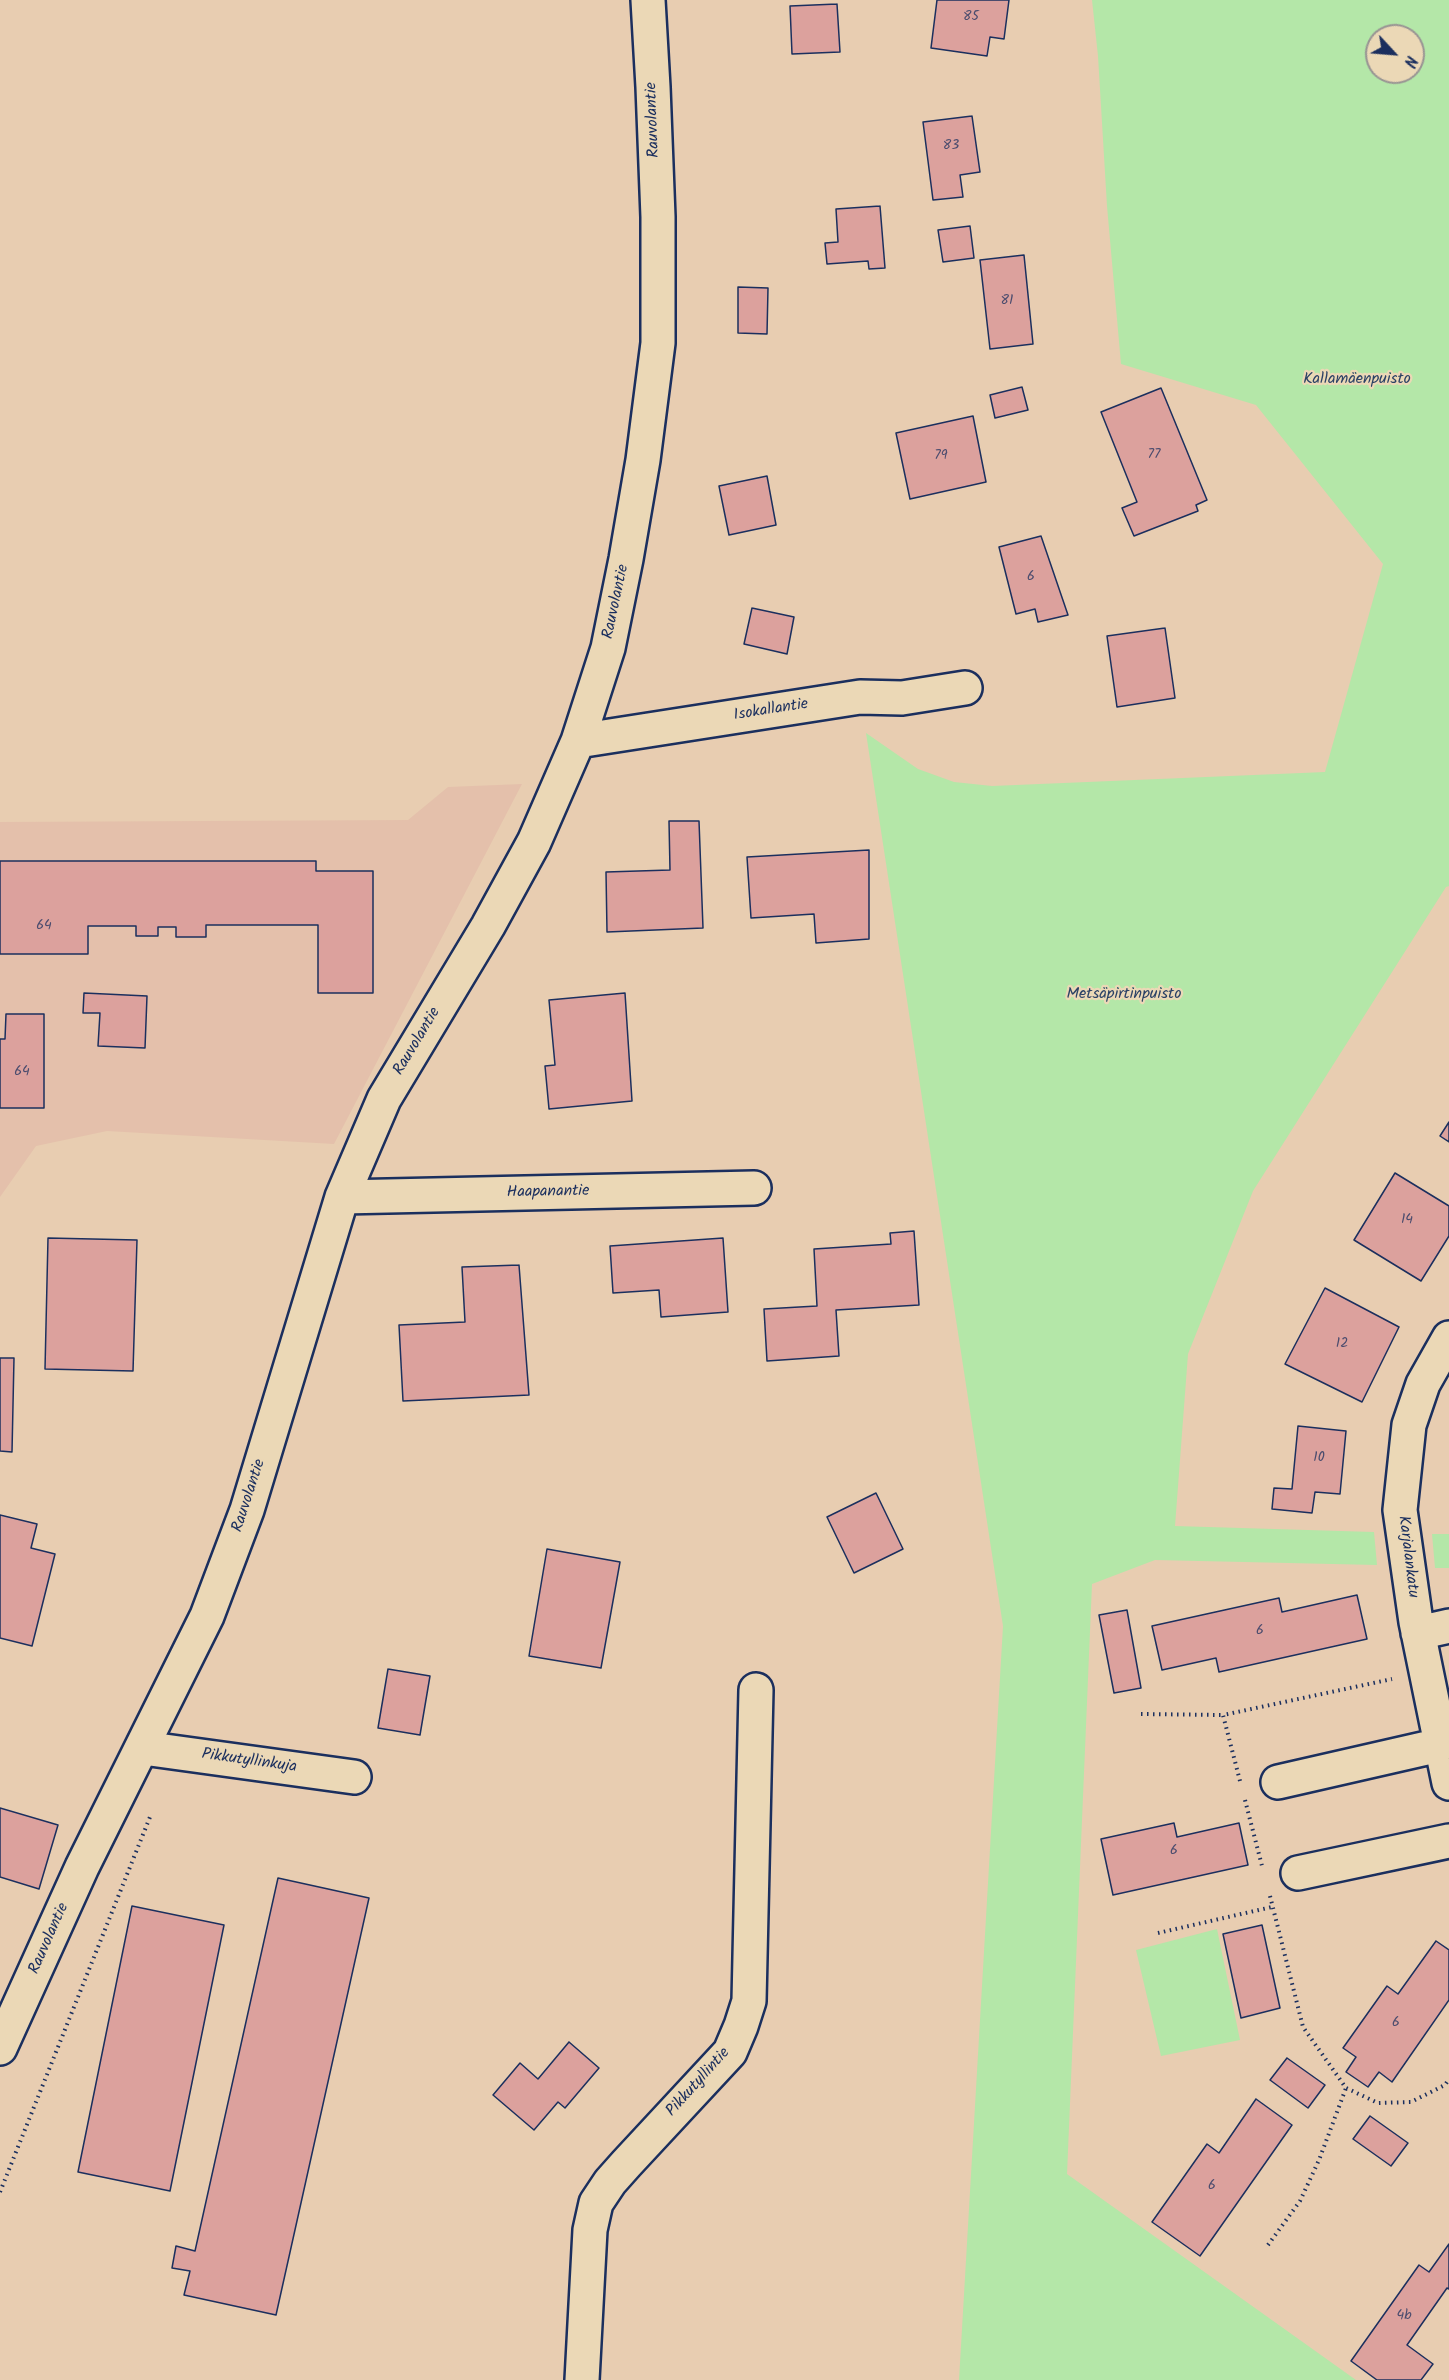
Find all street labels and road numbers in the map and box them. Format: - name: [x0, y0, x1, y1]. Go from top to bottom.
- street label: Rauvolantie: [643, 82, 665, 158]
- street label: Rauvolantie: [600, 563, 634, 641]
- street label: Isokallantie: [732, 696, 810, 726]
- street label: Rauvolantie: [390, 1005, 446, 1079]
- street label: Haapanantie: [507, 1183, 589, 1203]
- street label: Rauvolantie: [229, 1457, 271, 1535]
- street label: Karjalankatu: [1392, 1515, 1422, 1599]
- street label: Pikkutyllinkuja: [200, 1746, 298, 1778]
- street label: Rauvolantie: [26, 1901, 74, 1977]
- street label: Pikkutyllintie: [663, 2045, 735, 2121]

